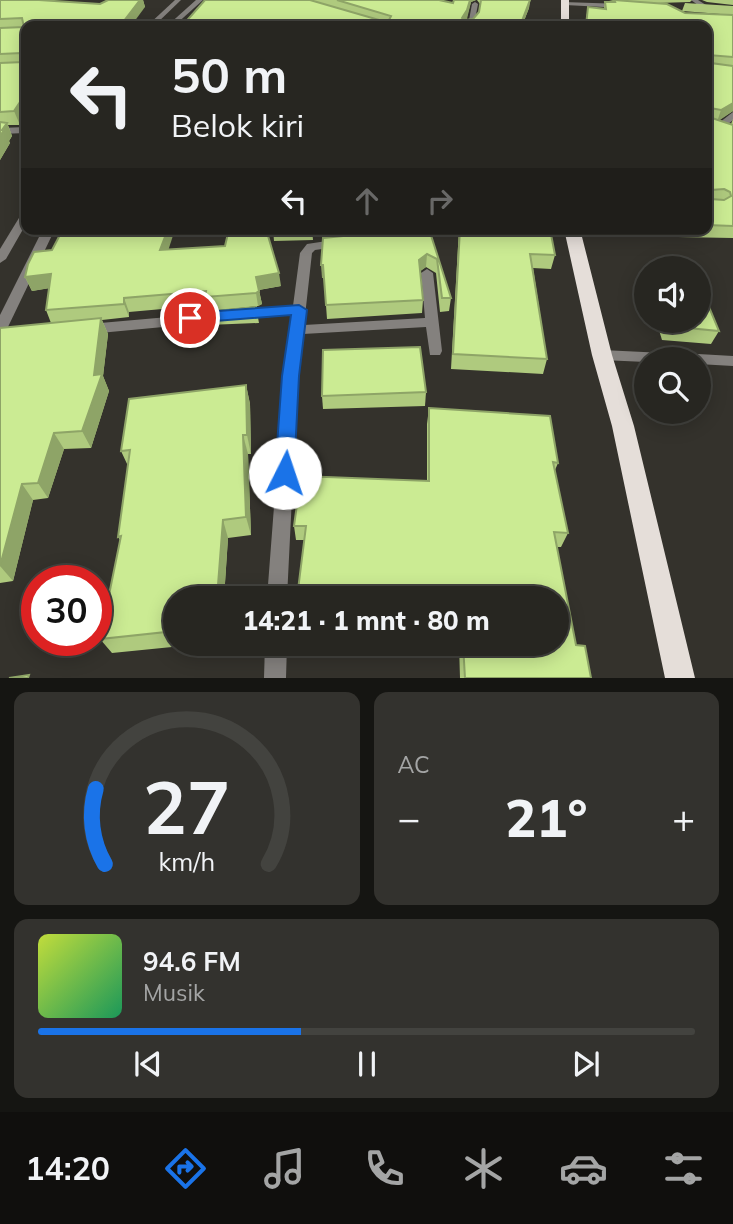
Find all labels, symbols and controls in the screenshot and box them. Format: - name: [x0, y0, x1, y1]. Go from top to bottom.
- text: 50 m: [171, 44, 287, 105]
- icon: left: [56, 49, 147, 140]
- text: Belok kiri: [171, 105, 304, 145]
- icon: left: [275, 182, 313, 220]
- icon: ahead: [348, 182, 386, 220]
- icon: right: [421, 182, 459, 220]
- map controls: [634, 256, 711, 424]
- button: sound: [634, 256, 711, 333]
- pin: [160, 288, 220, 348]
- icon: arrive: [171, 299, 209, 337]
- button: search: [634, 347, 711, 424]
- position arrow: [248, 436, 322, 510]
- speed limit sign: 30: [21, 565, 112, 656]
- text: 14:21 · 1 mnt · 80 m: [242, 604, 490, 637]
- text: AC: [398, 750, 430, 779]
- text: 27: [143, 762, 230, 853]
- text: 21°: [505, 785, 587, 850]
- text: −: [398, 794, 420, 842]
- text: +: [672, 794, 695, 842]
- text: km/h: [158, 846, 215, 877]
- text: 94.6 FM: [143, 945, 241, 978]
- text: Musik: [143, 978, 205, 1007]
- icon: previous: [129, 1045, 167, 1083]
- icon: pause: [348, 1045, 386, 1083]
- icon: next: [567, 1045, 605, 1083]
- icon: directions: [161, 1144, 210, 1193]
- icon: music: [260, 1144, 309, 1193]
- icon: phone: [360, 1144, 409, 1193]
- icon: climate: [459, 1144, 508, 1193]
- icon: car: [559, 1144, 608, 1193]
- icon: filters: [659, 1144, 708, 1193]
- text: 14:20: [25, 1148, 110, 1188]

